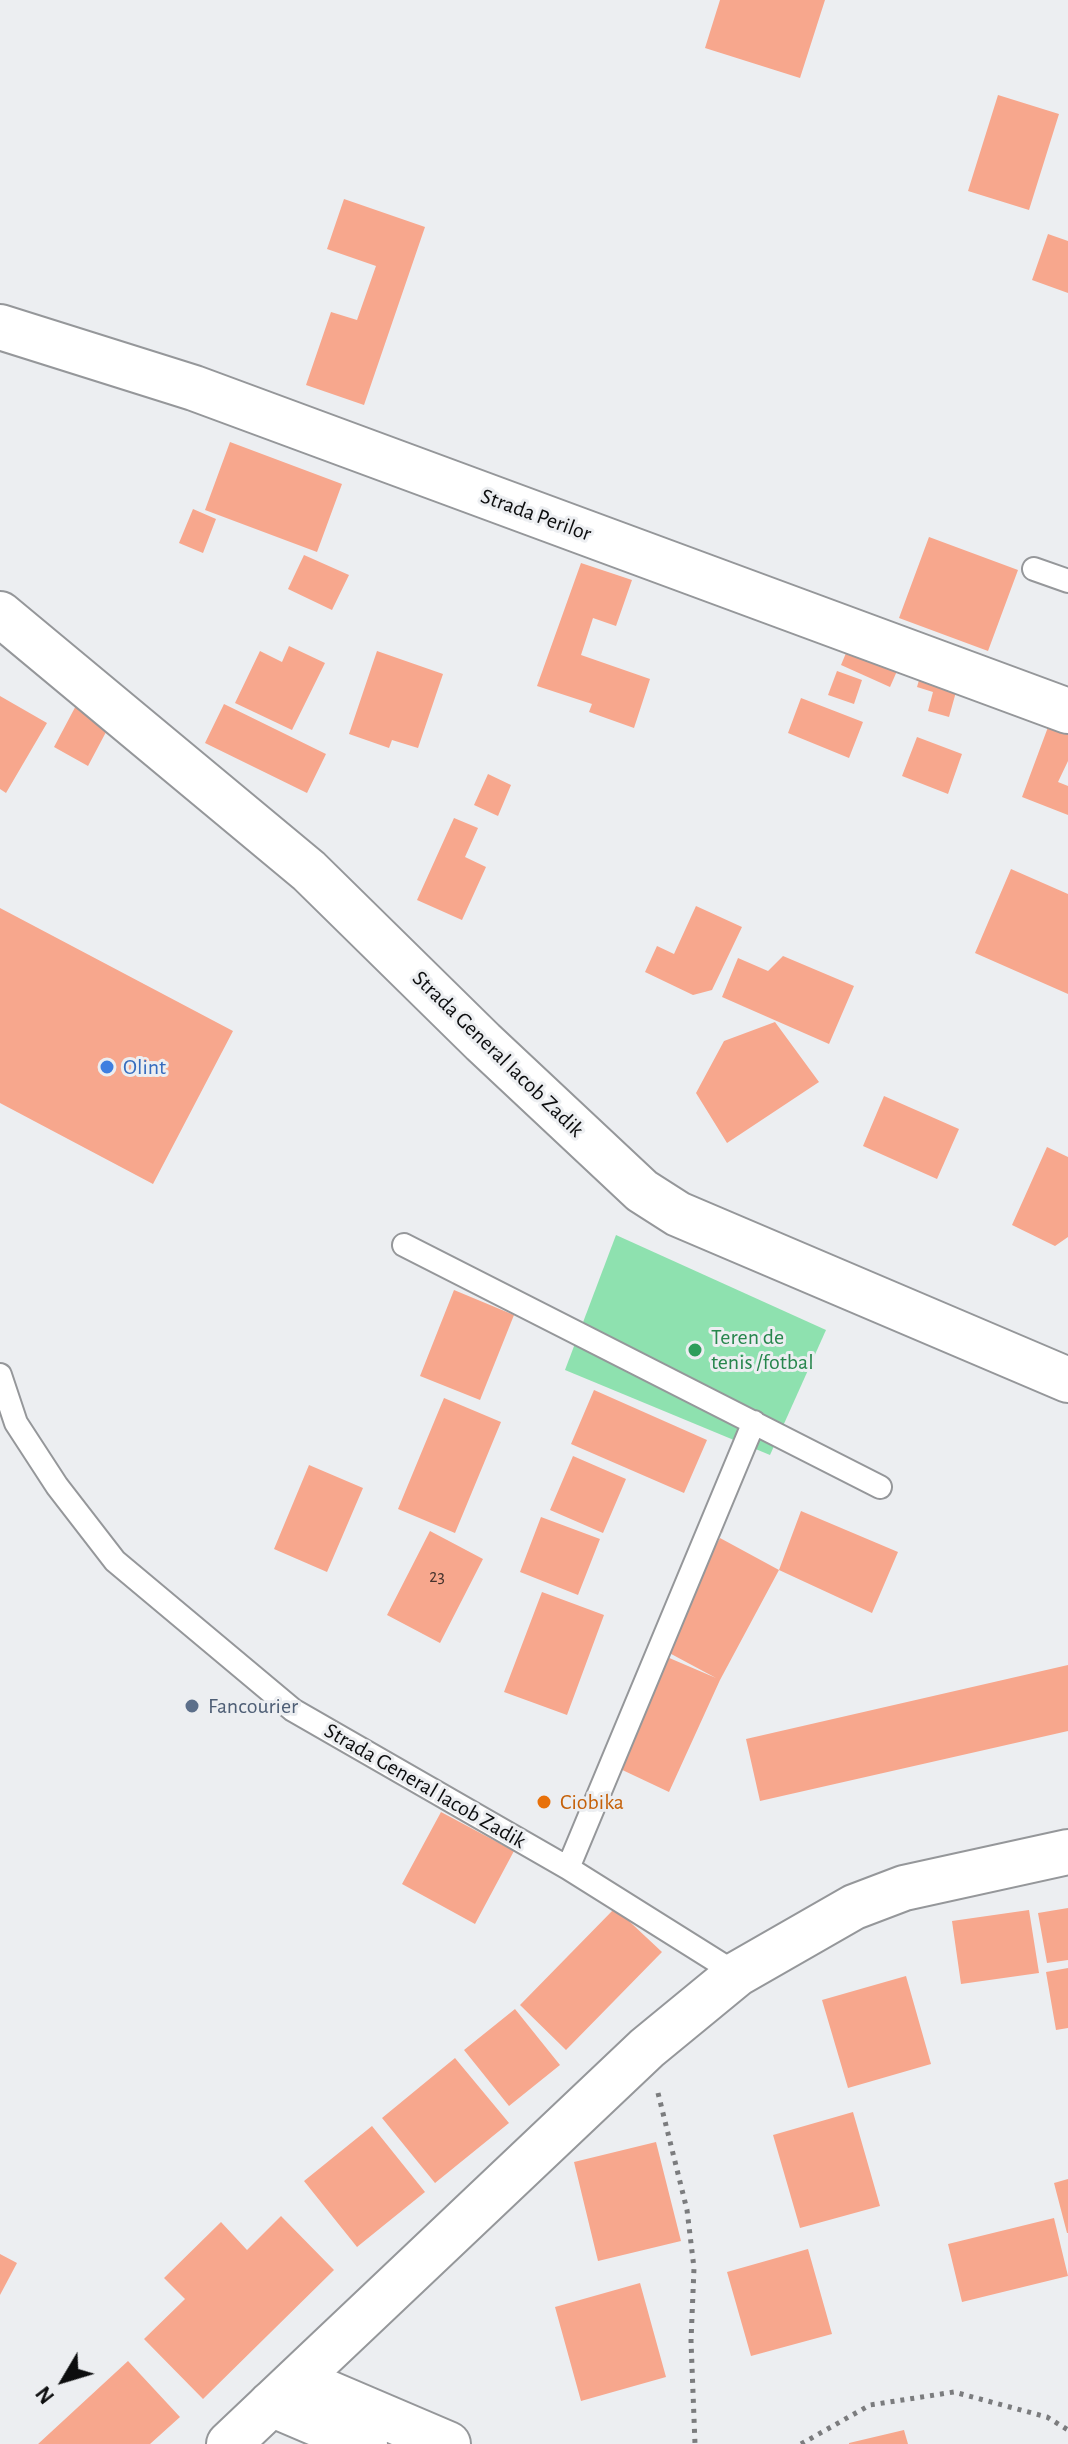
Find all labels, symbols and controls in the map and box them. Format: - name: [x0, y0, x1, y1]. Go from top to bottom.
- street label: Strada Perilor: [477, 483, 595, 547]
- street label: Strada General Iacob Zadik: [407, 965, 589, 1143]
- place label: Olint: [123, 1054, 166, 1080]
- marker: Olint: [98, 1058, 116, 1076]
- place label: Teren de tenis /fotbal: [711, 1324, 814, 1376]
- marker: Teren de tenis /fotbal: [686, 1341, 704, 1359]
- house number: 23: [429, 1566, 445, 1588]
- place label: Fancourier: [208, 1693, 298, 1719]
- marker: Fancourier: [183, 1697, 201, 1715]
- street label: Strada General Iacob Zadik: [319, 1717, 531, 1855]
- place label: Ciobika: [560, 1789, 624, 1815]
- marker: Ciobika: [535, 1793, 553, 1811]
- north arrow: [24, 2340, 104, 2420]
- text: N: [32, 2382, 58, 2408]

